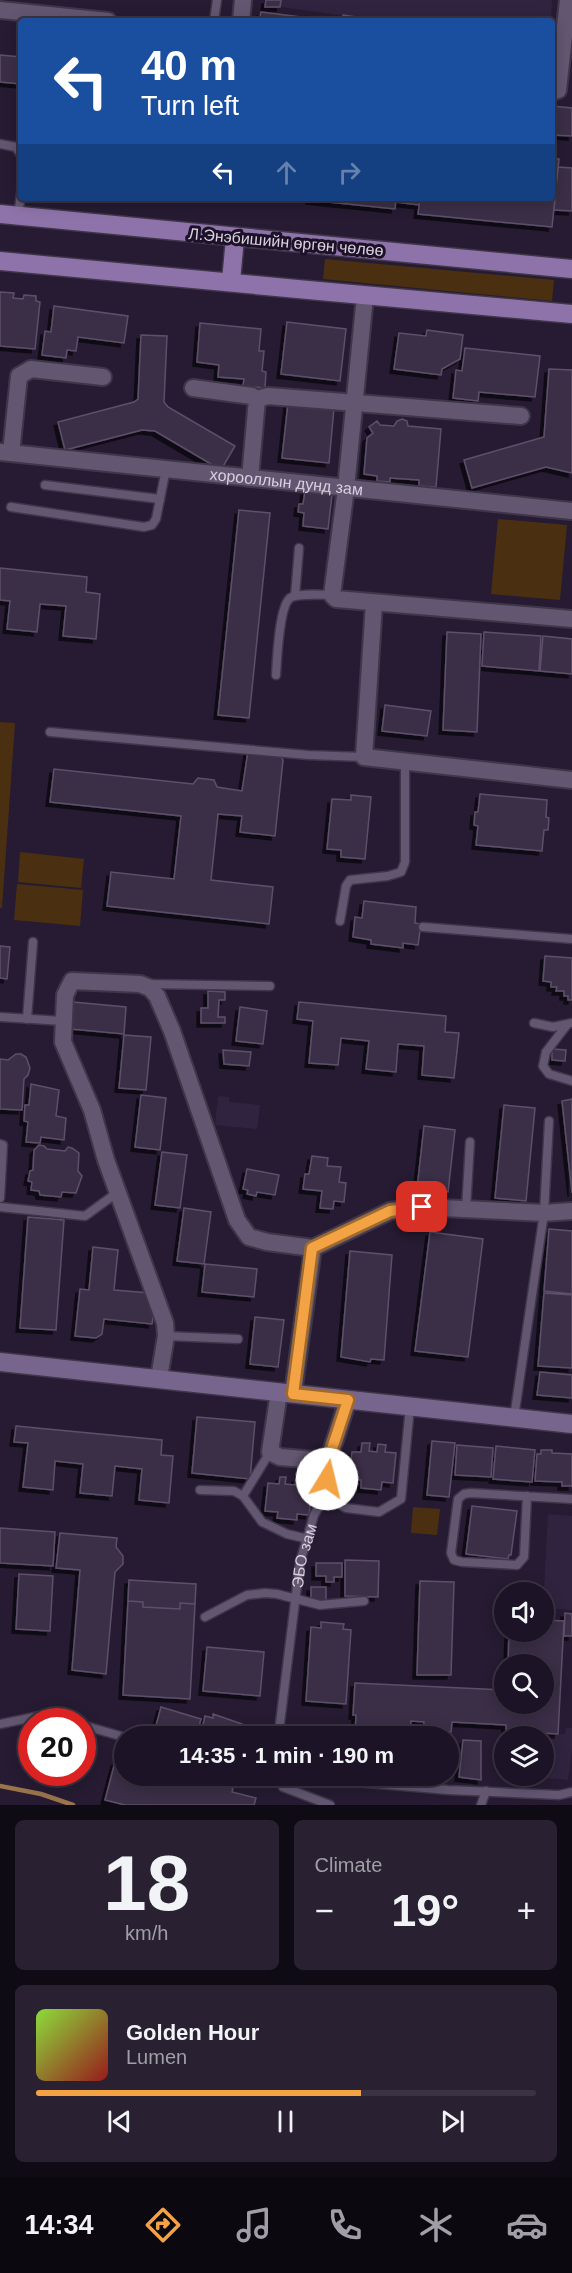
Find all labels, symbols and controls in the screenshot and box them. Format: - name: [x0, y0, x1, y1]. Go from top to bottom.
- icon: left: [42, 42, 120, 120]
- text: 40 m: [141, 42, 237, 89]
- text: Turn left: [141, 91, 239, 121]
- icon: left: [207, 156, 240, 189]
- icon: ahead: [270, 156, 303, 189]
- icon: right: [333, 156, 366, 189]
- street label: Л.Энэбишийн өргөн чөлөө: [188, 225, 384, 259]
- street label: хорооллын дунд зам: [209, 465, 364, 498]
- pin: [396, 1181, 447, 1232]
- icon: arrive: [405, 1190, 438, 1223]
- position arrow: [295, 1447, 359, 1511]
- street label: ЭБО зам: [288, 1522, 319, 1589]
- map controls: [494, 1582, 554, 1786]
- button: sound: [494, 1582, 554, 1642]
- button: search: [494, 1654, 554, 1714]
- speed limit sign: 20: [18, 1708, 96, 1786]
- button: layers: [494, 1726, 554, 1786]
- text: 14:35 · 1 min · 190 m: [179, 1743, 394, 1768]
- text: 18: [103, 1839, 190, 1927]
- text: Climate: [315, 1854, 382, 1876]
- text: 19°: [391, 1885, 459, 1936]
- text: −: [315, 1892, 334, 1929]
- text: +: [517, 1892, 536, 1929]
- text: km/h: [125, 1922, 168, 1944]
- text: Golden Hour: [126, 2020, 259, 2045]
- text: Lumen: [126, 2046, 187, 2068]
- icon: previous: [103, 2105, 136, 2138]
- icon: pause: [269, 2105, 302, 2138]
- icon: next: [436, 2105, 469, 2138]
- icon: directions: [142, 2204, 184, 2246]
- icon: music: [233, 2204, 275, 2246]
- icon: phone: [324, 2204, 366, 2246]
- icon: climate: [415, 2204, 457, 2246]
- icon: car: [506, 2204, 548, 2246]
- text: 14:34: [24, 2210, 93, 2240]

